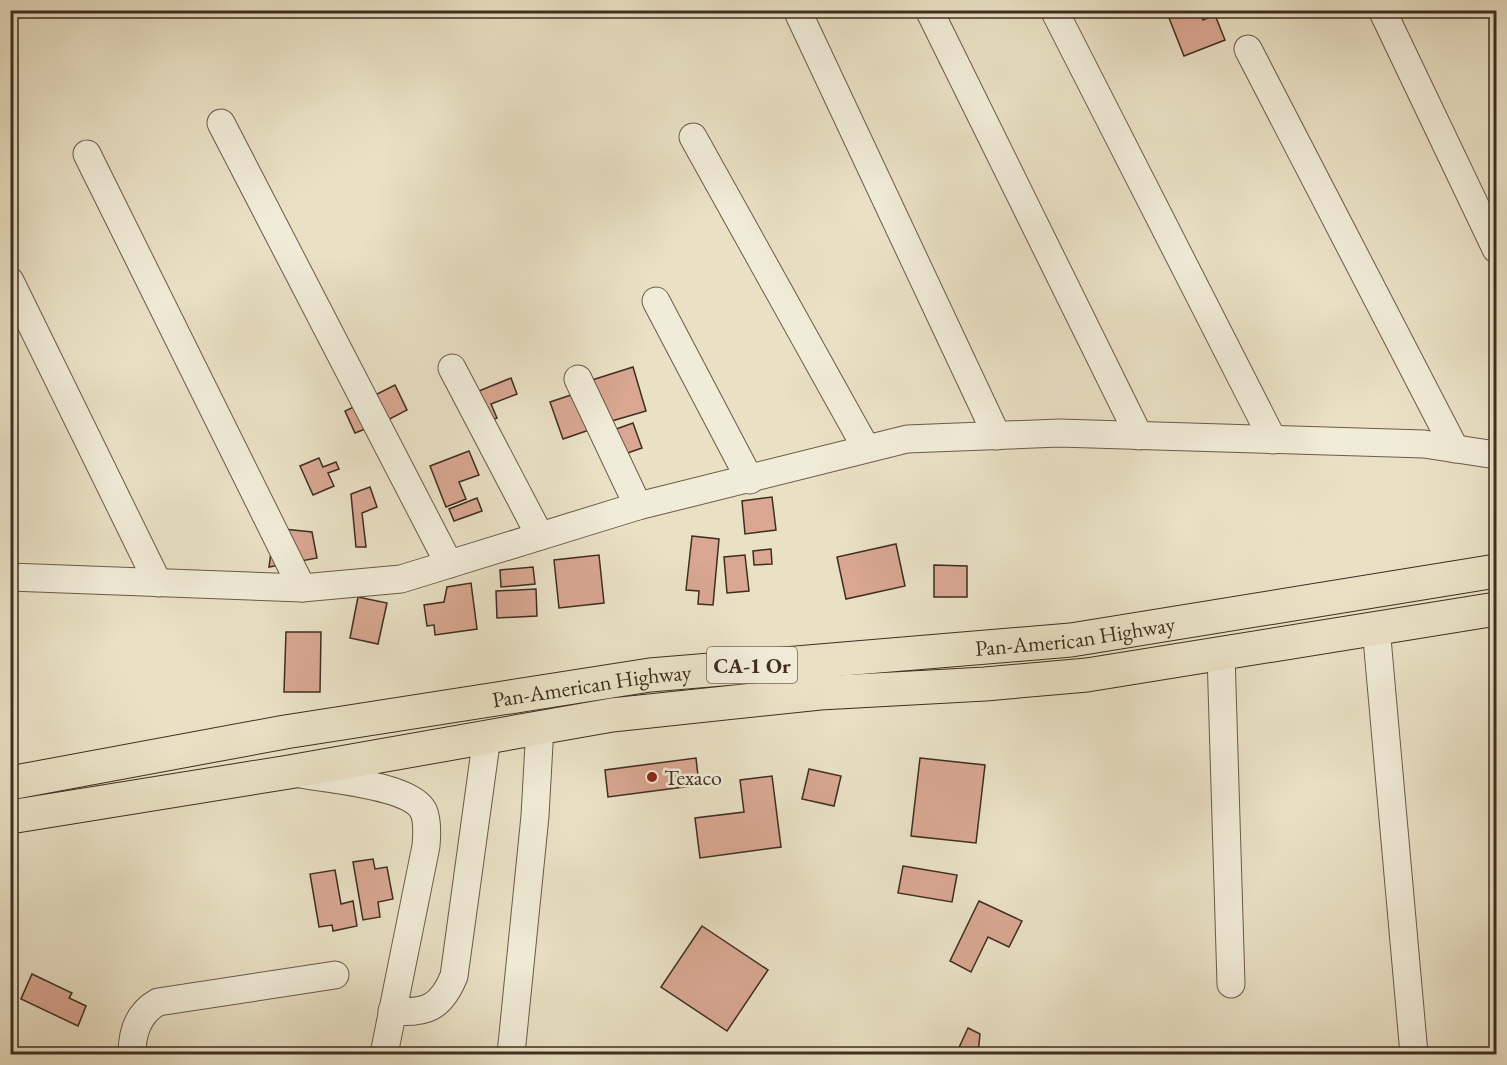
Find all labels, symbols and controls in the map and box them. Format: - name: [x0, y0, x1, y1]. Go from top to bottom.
- street label: Pan-American Highway: [974, 609, 1177, 662]
- road number: CA-1 Or: [707, 647, 797, 683]
- street label: Pan-American Highway: [490, 657, 693, 714]
- place label: Texaco: [664, 763, 722, 792]
- marker: Texaco: [645, 770, 659, 784]

